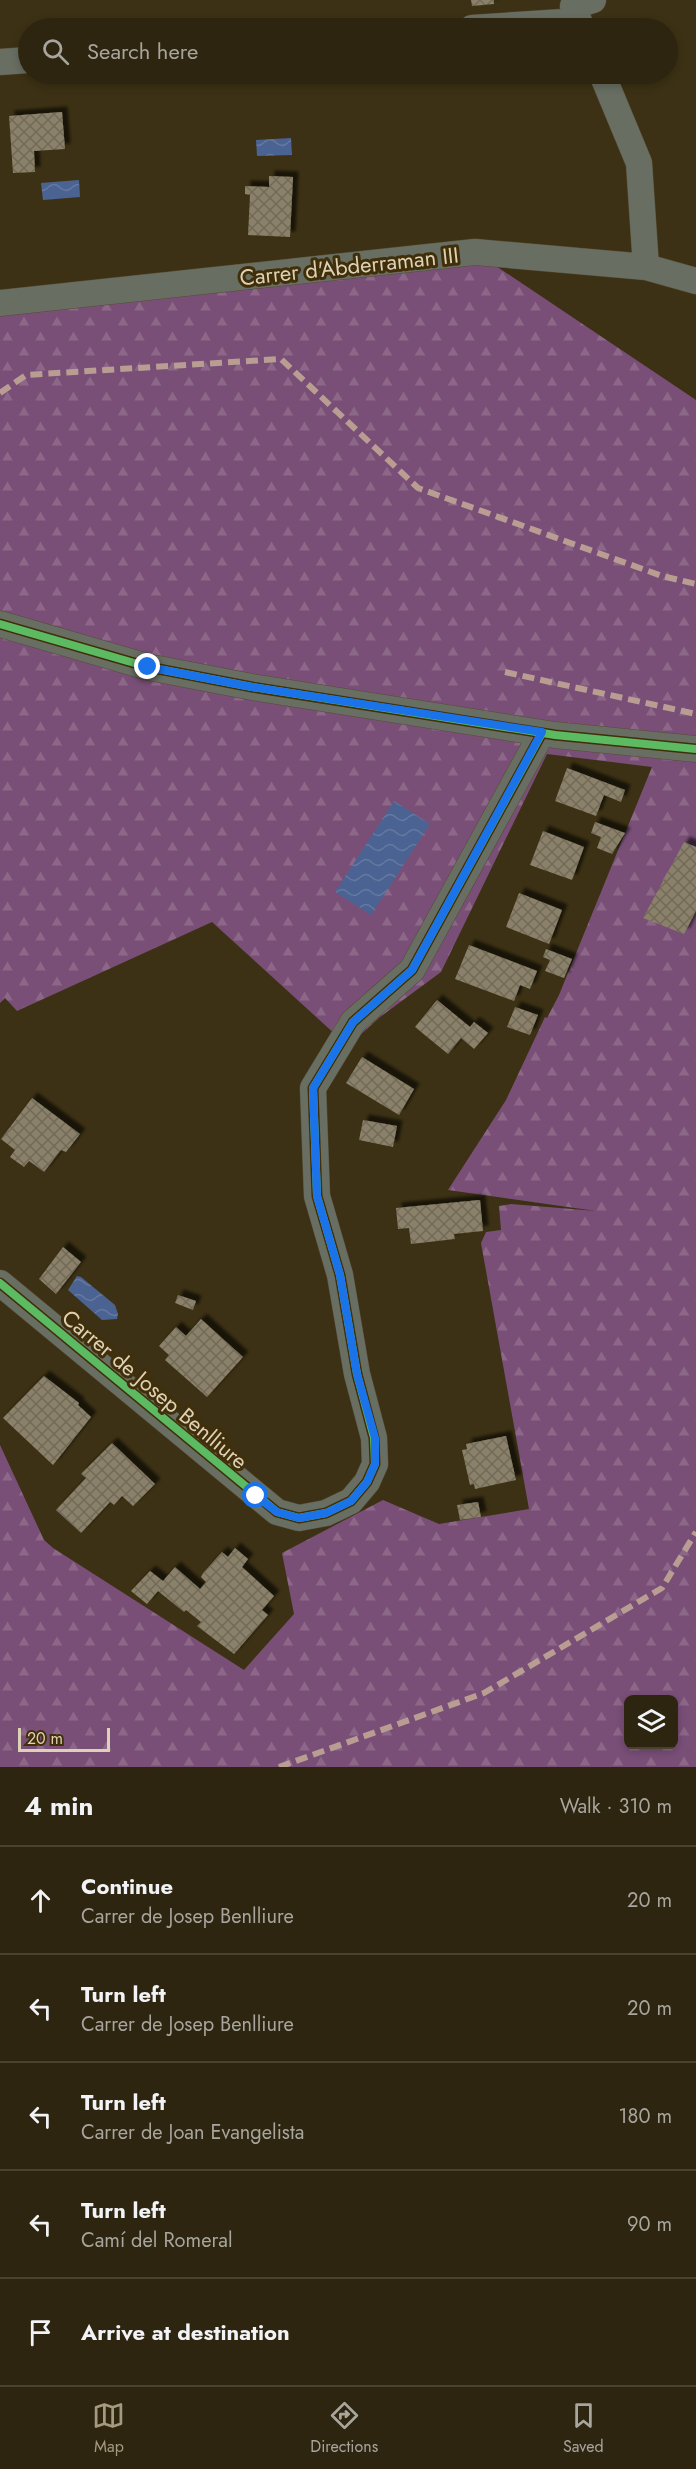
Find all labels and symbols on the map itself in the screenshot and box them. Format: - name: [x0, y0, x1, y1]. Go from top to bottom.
- street label: Carrer d'Abderraman III: [238, 239, 460, 293]
- route end: [134, 653, 160, 679]
- street label: Carrer de Josep Benlliure: [55, 1302, 255, 1476]
- route start: [242, 1482, 268, 1508]
- scale bar: [18, 1725, 110, 1752]

